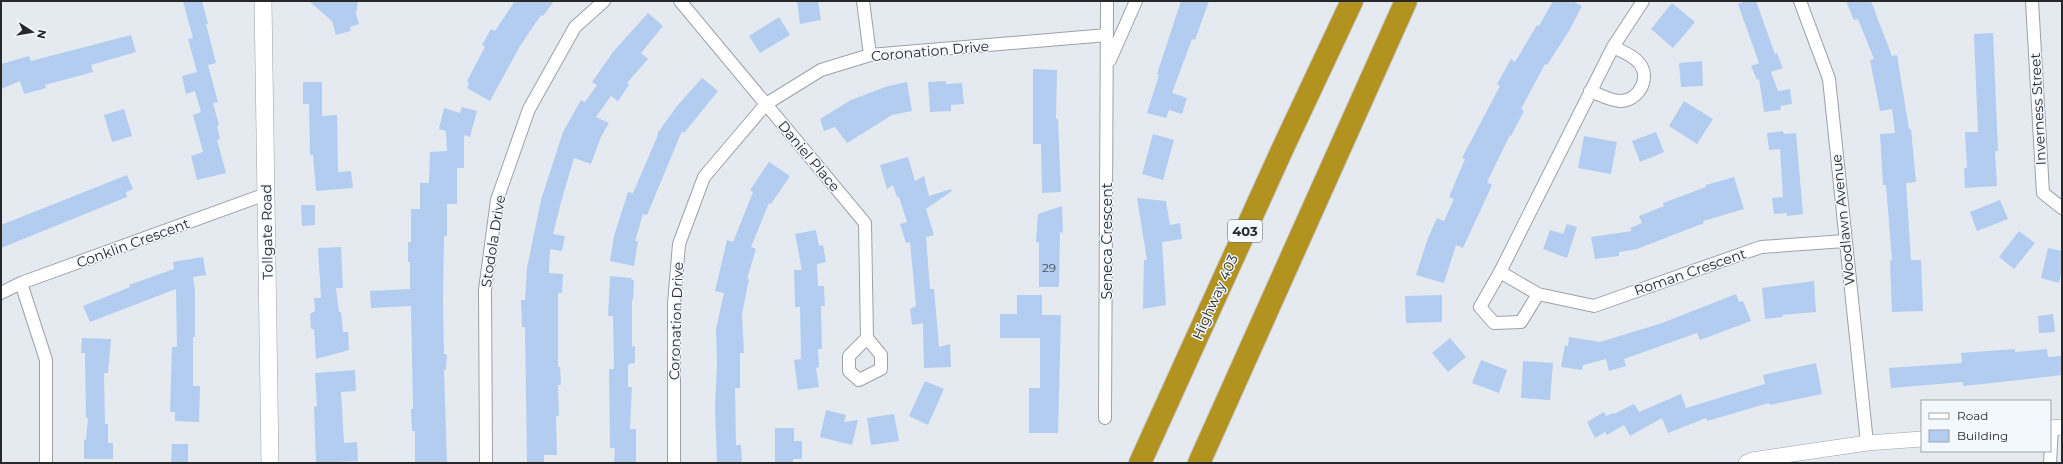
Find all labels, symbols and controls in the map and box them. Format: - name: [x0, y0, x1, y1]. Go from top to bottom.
- north arrow: [12, 12, 52, 52]
- text: N: [34, 28, 50, 40]
- street label: Coronation Drive: [870, 37, 990, 65]
- street label: Inverness Street: [2026, 52, 2050, 166]
- street label: Daniel Place: [774, 117, 844, 195]
- street label: Woodlawn Avenue: [1827, 153, 1859, 287]
- street label: Seneca Crescent: [1098, 182, 1116, 299]
- street label: Tollgate Road: [257, 184, 277, 280]
- street label: Stodola Drive: [477, 193, 509, 289]
- street label: Conklin Crescent: [74, 214, 192, 272]
- road number: 403: [1228, 220, 1262, 242]
- street label: Roman Crescent: [1632, 244, 1749, 300]
- street label: Highway 403: [1188, 251, 1242, 343]
- house number: 29: [1042, 260, 1056, 275]
- street label: Coronation Drive: [665, 262, 687, 380]
- legend: [1921, 400, 2051, 452]
- text: Road: [1957, 408, 1988, 423]
- text: Building: [1957, 428, 2008, 443]

